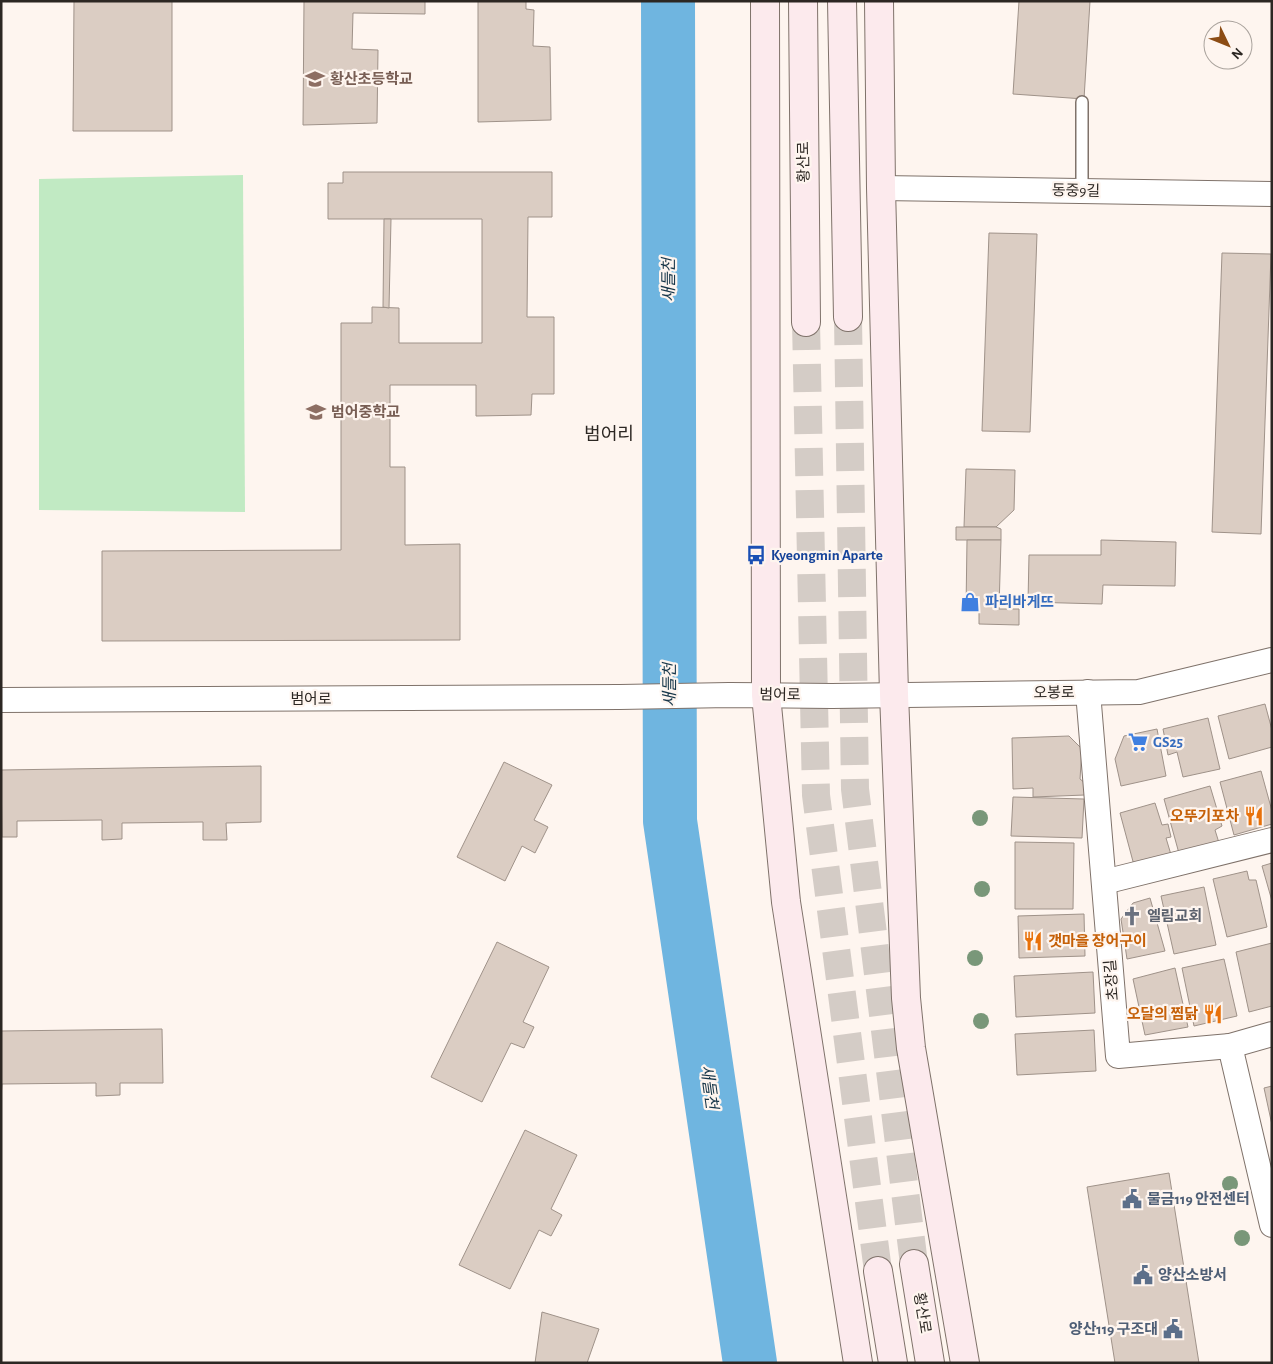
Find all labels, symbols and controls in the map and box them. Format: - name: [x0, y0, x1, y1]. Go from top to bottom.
- north arrow: [1203, 20, 1253, 70]
- text: N: [1228, 45, 1245, 62]
- school or university icon: 황산초등학교: [304, 68, 326, 90]
- place label: 황산초등학교: [330, 70, 413, 87]
- street label: 황산로: [795, 141, 812, 183]
- street label: 동중9길: [1052, 182, 1100, 199]
- water label: 새들천: [660, 256, 677, 302]
- school or university icon: 범어중학교: [305, 401, 327, 423]
- place label: 범어중학교: [331, 403, 400, 420]
- district label: 범어리: [584, 424, 634, 444]
- bus stop icon: Kyeongmin Aparte: [745, 544, 767, 566]
- place label: Kyeongmin Aparte: [771, 548, 883, 563]
- shop icon: 파리바게뜨: [959, 591, 981, 613]
- place label: 파리바게뜨: [985, 594, 1054, 610]
- water label: 새들천: [661, 661, 678, 707]
- street label: 오봉로: [1033, 685, 1075, 701]
- street label: 범어로: [759, 686, 801, 703]
- street label: 범어로: [290, 691, 332, 707]
- supermarket icon: GS25: [1127, 731, 1149, 753]
- place label: GS25: [1153, 735, 1183, 750]
- restaurant icon: 오뚜기포차: [1243, 805, 1265, 827]
- place label: 오뚜기포차: [1170, 808, 1239, 824]
- church icon: 엘림교회: [1121, 905, 1143, 927]
- place label: 엘림교회: [1147, 908, 1202, 924]
- restaurant icon: 갯마을 장어구이: [1022, 930, 1044, 952]
- place label: 갯마을 장어구이: [1048, 933, 1147, 949]
- street label: 초장길: [1102, 959, 1121, 1001]
- restaurant icon: 오달의 찜닭: [1202, 1003, 1224, 1025]
- place label: 오달의 찜닭: [1127, 1006, 1198, 1022]
- water label: 새들천: [698, 1064, 721, 1112]
- public building icon: 물금119 안전센터: [1121, 1188, 1143, 1210]
- place label: 물금119 안전센터: [1147, 1191, 1250, 1207]
- public building icon: 양산소방서: [1132, 1264, 1154, 1286]
- place label: 양산소방서: [1158, 1267, 1227, 1283]
- street label: 황산로: [911, 1291, 934, 1335]
- public building icon: 양산119 구조대: [1162, 1318, 1184, 1340]
- place label: 양산119 구조대: [1069, 1321, 1158, 1337]

